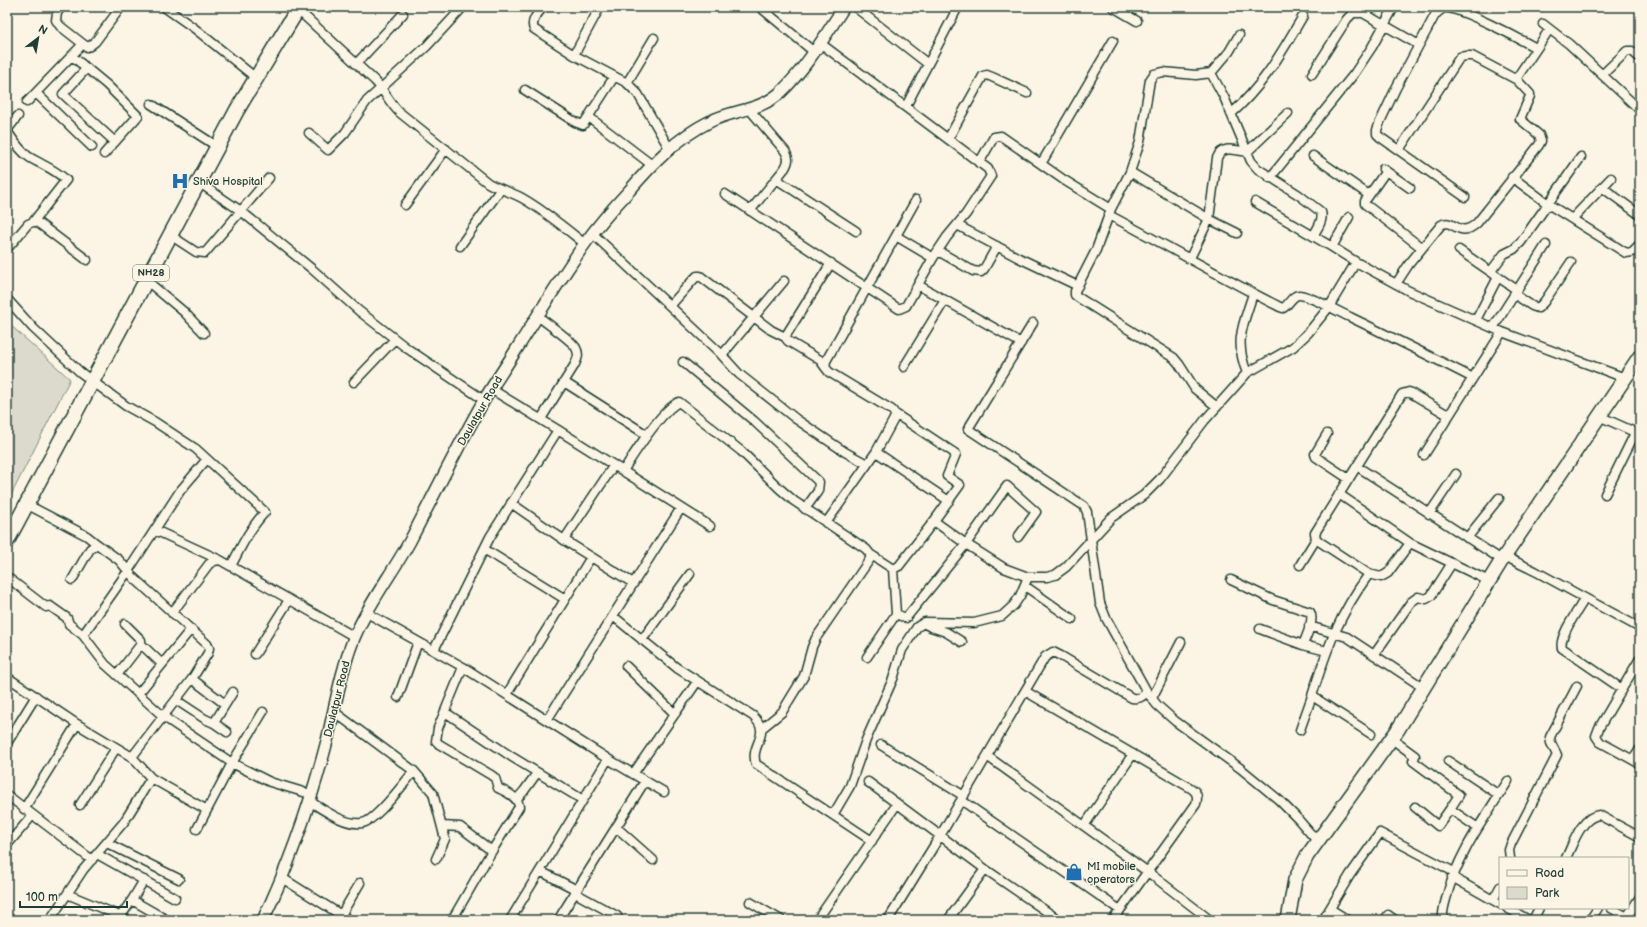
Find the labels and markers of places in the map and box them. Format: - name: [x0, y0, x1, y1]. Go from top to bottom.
- hospital icon: Shiva Hospital: [170, 171, 190, 191]
- place label: Shiva Hospital: [193, 175, 263, 188]
- place label: MI mobile operators: [1087, 860, 1136, 886]
- shop icon: MI mobile operators: [1064, 862, 1084, 882]

